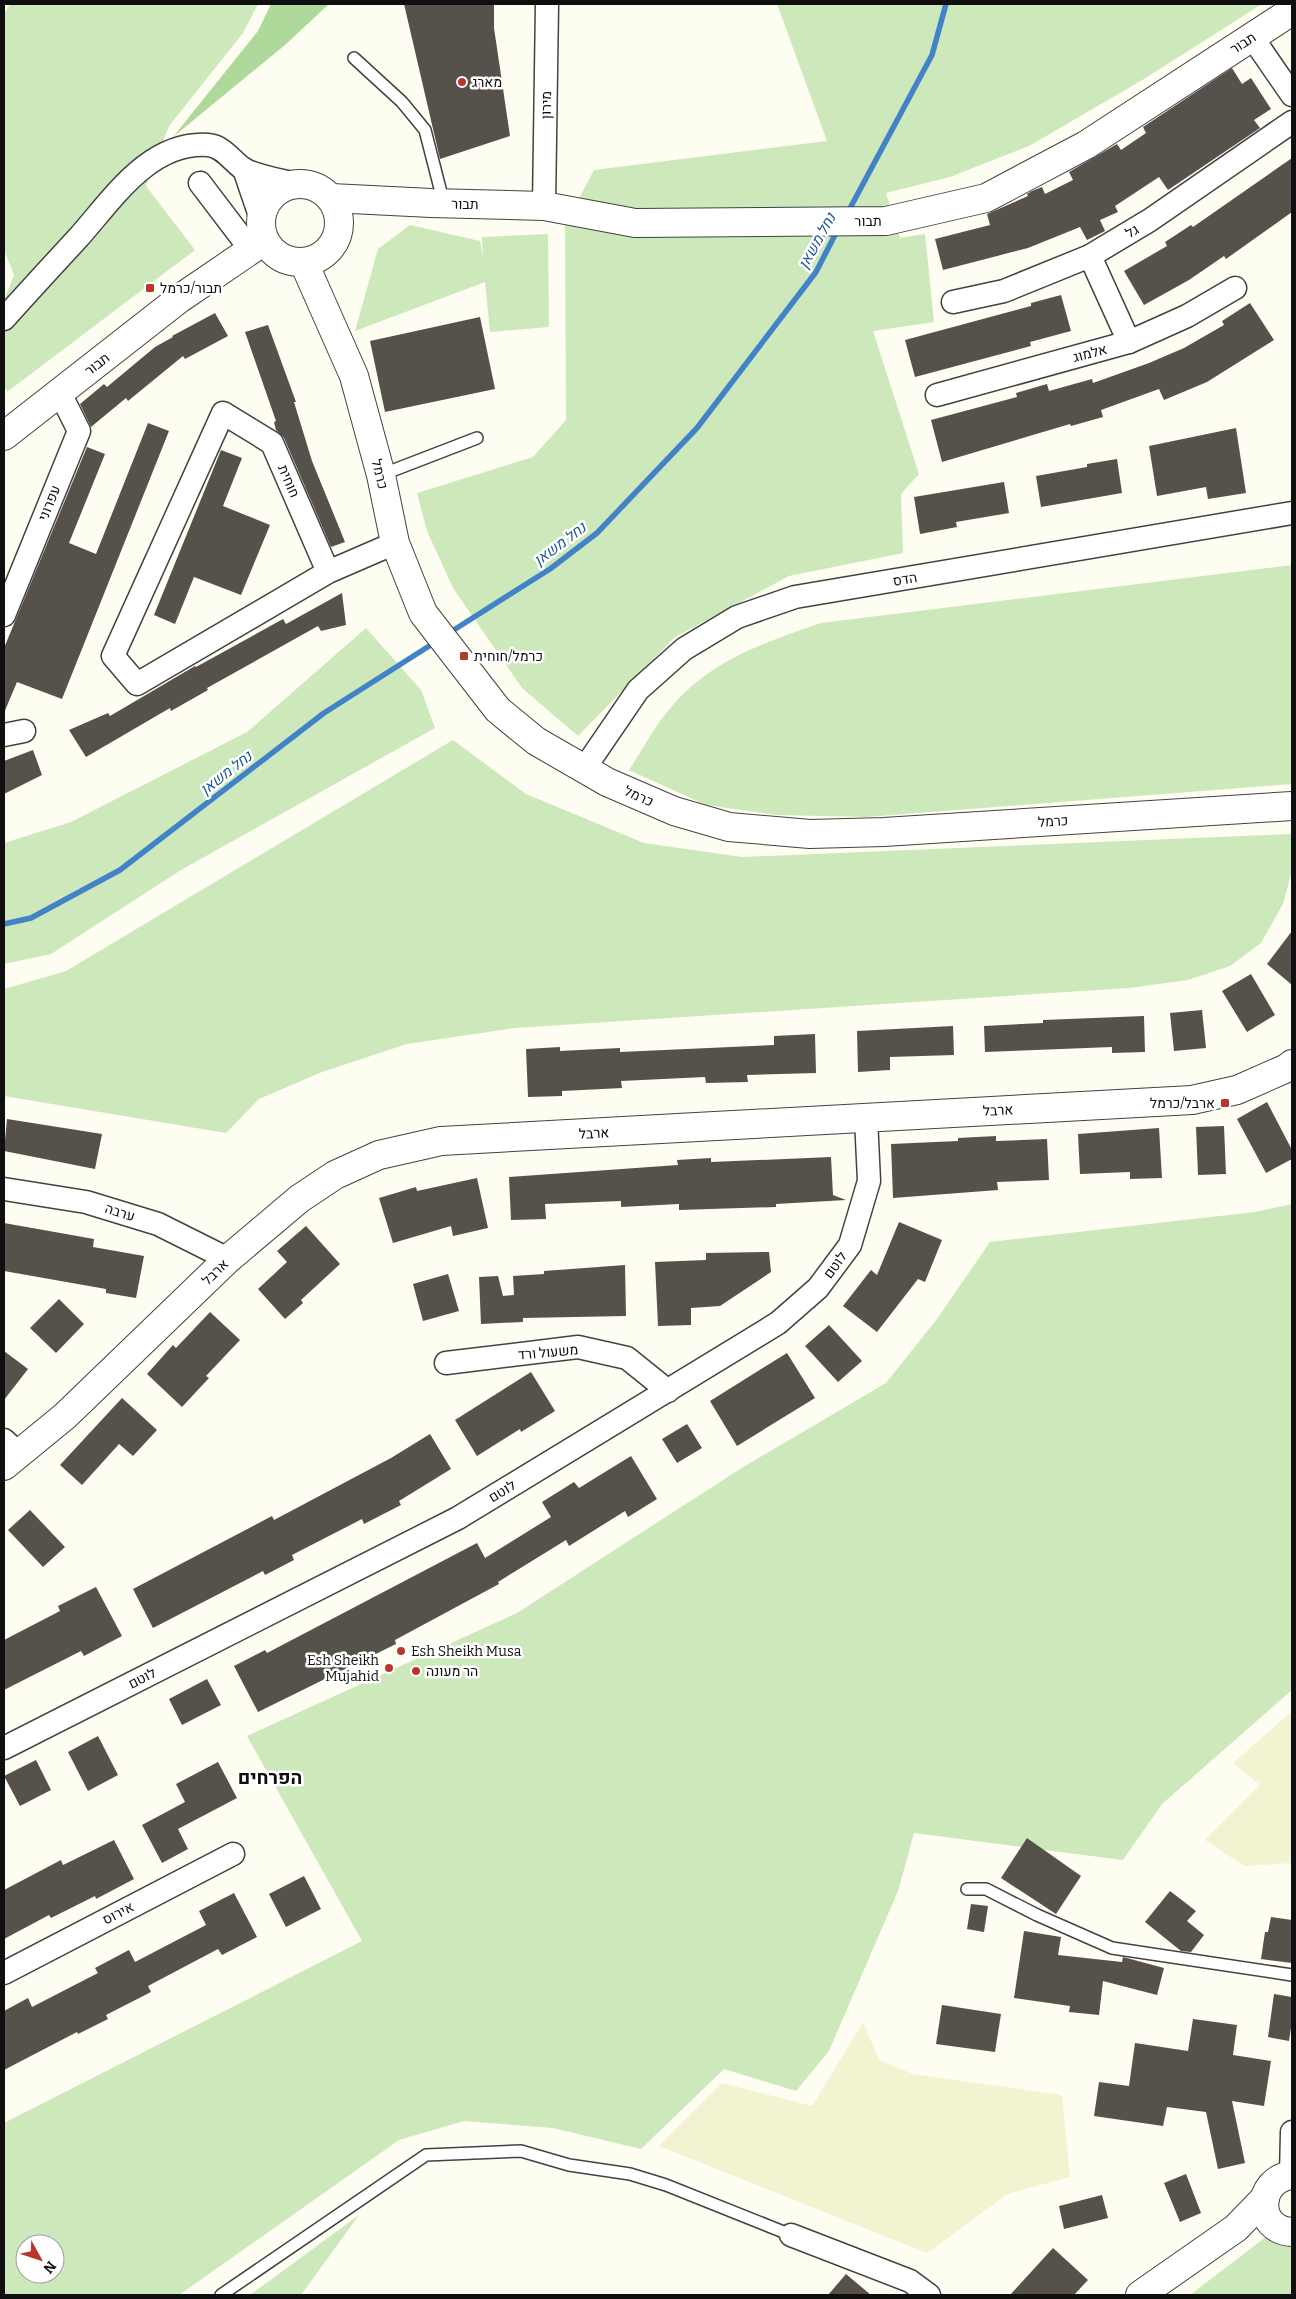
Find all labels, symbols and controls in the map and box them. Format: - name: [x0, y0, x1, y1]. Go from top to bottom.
- street label: תבור: [1227, 29, 1259, 58]
- place label: מארג: [472, 74, 502, 91]
- marker: מארג: [456, 76, 468, 88]
- street label: מירון: [538, 91, 555, 119]
- street label: תבור: [451, 196, 479, 213]
- water label: נחל משאן: [794, 209, 840, 272]
- street label: תבור: [854, 213, 882, 230]
- street label: גל: [1123, 221, 1142, 242]
- place label: תבור/כרמל: [160, 280, 222, 297]
- marker: תבור/כרמל: [144, 282, 156, 294]
- street label: אלמוג: [1071, 341, 1109, 366]
- street label: תבור: [81, 349, 113, 379]
- street label: כרמל: [368, 457, 391, 491]
- street label: חוחית: [274, 462, 303, 500]
- street label: עפרוני: [35, 483, 64, 524]
- water label: נחל משאן: [530, 518, 591, 569]
- street label: הדס: [892, 569, 919, 590]
- place label: כרמל/חוחית: [474, 648, 543, 665]
- marker: כרמל/חוחית: [458, 650, 470, 662]
- water label: נחל משאן: [197, 746, 257, 799]
- street label: כרמל: [621, 782, 656, 810]
- street label: כרמל: [1037, 812, 1069, 831]
- place label: ארבל/כרמל: [1150, 1095, 1215, 1112]
- marker: ארבל/כרמל: [1219, 1097, 1231, 1109]
- street label: ארבל: [982, 1101, 1014, 1120]
- street label: ארבל: [578, 1124, 610, 1143]
- street label: ערבה: [103, 1200, 137, 1225]
- street label: לוטם: [820, 1249, 851, 1282]
- street label: ארבל: [199, 1256, 232, 1289]
- street label: משעול ורד: [517, 1341, 579, 1364]
- street label: לוטם: [486, 1477, 519, 1506]
- place label: Esh Sheikh Musa: [411, 1643, 522, 1660]
- marker: Esh Sheikh Musa: [395, 1645, 407, 1657]
- place label: Esh Sheikh Mujahid: [307, 1652, 379, 1685]
- marker: Esh Sheikh Mujahid: [383, 1662, 395, 1674]
- place label: הר מעונה: [426, 1663, 478, 1680]
- street label: לוטם: [126, 1664, 159, 1693]
- marker: הר מעונה: [410, 1665, 422, 1677]
- district label: הפרחים: [238, 1766, 302, 1789]
- street label: אירוס: [100, 1898, 137, 1929]
- north arrow: [15, 2234, 65, 2284]
- text: N: [39, 2257, 60, 2277]

